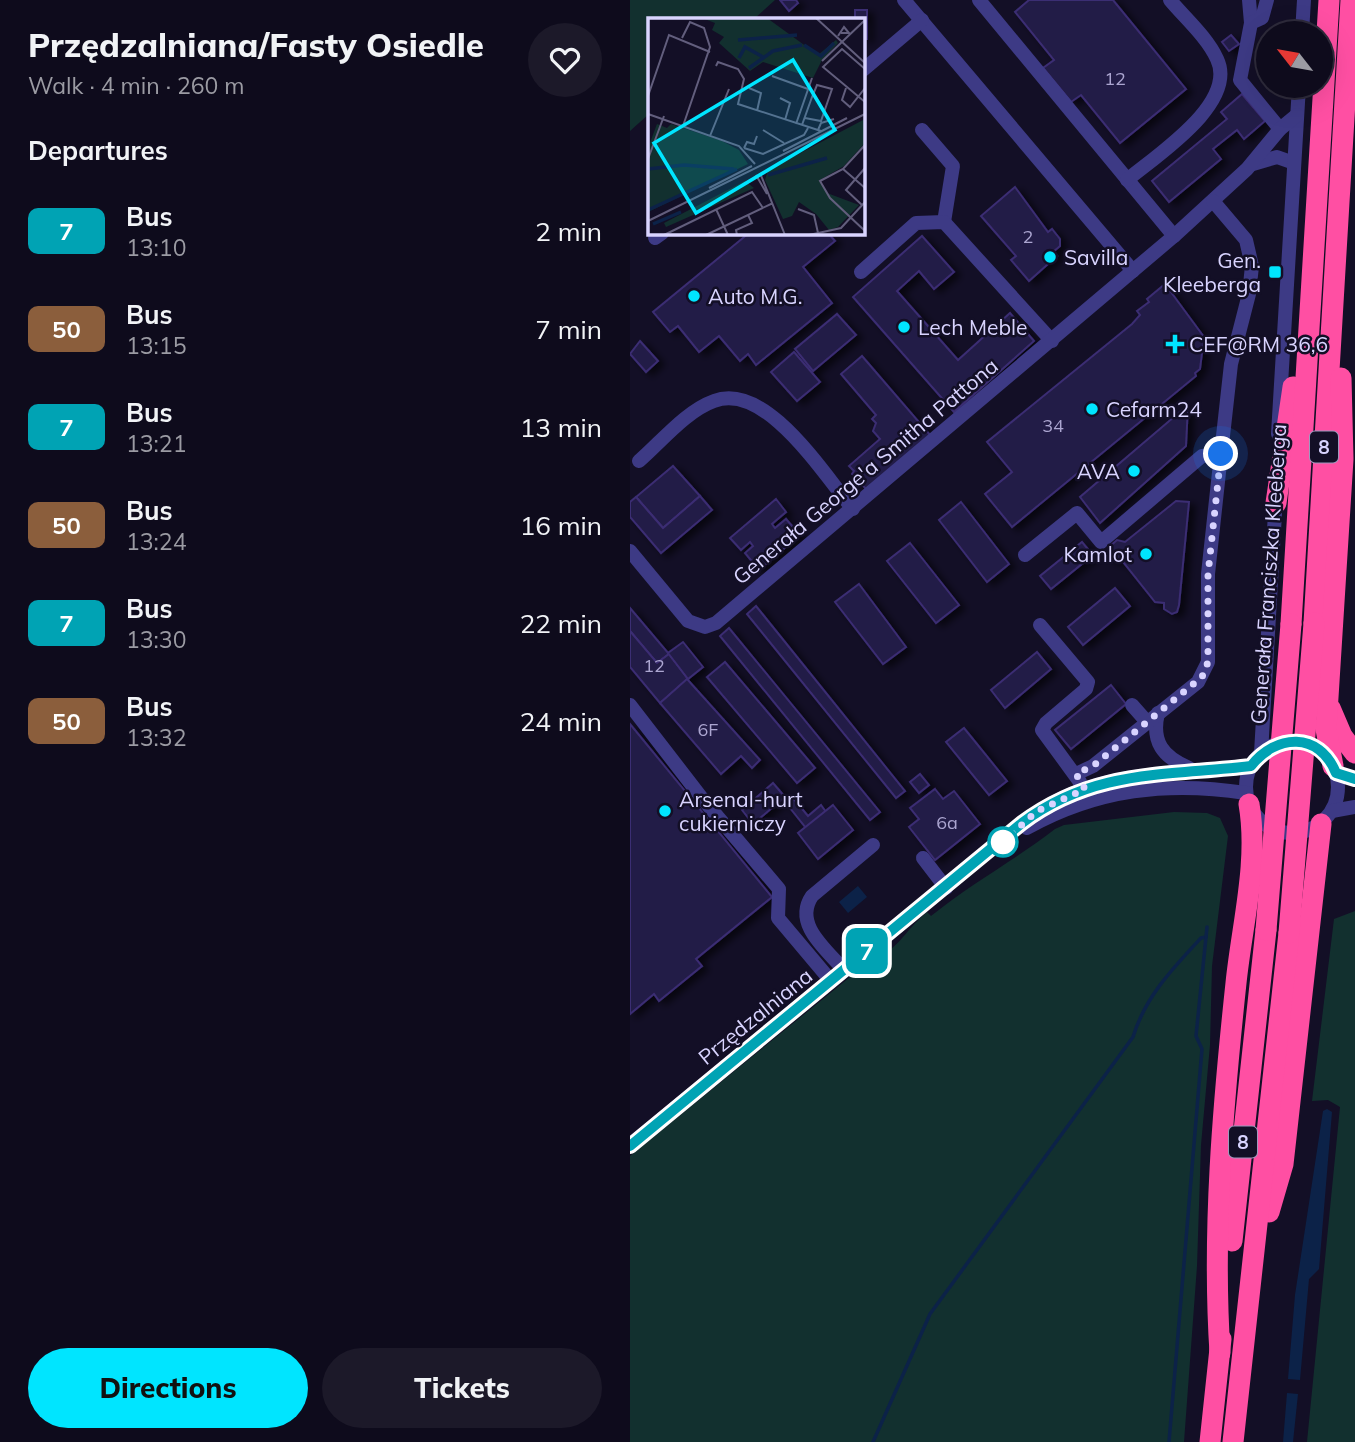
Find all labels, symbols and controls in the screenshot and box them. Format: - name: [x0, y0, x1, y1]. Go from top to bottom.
- inset map: [648, 18, 864, 234]
- north arrow: [1256, 21, 1334, 98]
- map controls: [1256, 21, 1333, 98]
- button: heart: [528, 23, 602, 97]
- text: Przędzalniana/Fasty Osiedle: [28, 24, 484, 65]
- house number: 12: [1104, 67, 1126, 90]
- text: Walk · 4 min · 260 m: [28, 71, 245, 100]
- text: Departures: [28, 134, 168, 167]
- text: Bus: [126, 200, 172, 233]
- text: 2 min: [535, 215, 602, 248]
- text: 7: [59, 216, 74, 246]
- house number: 2: [1023, 225, 1033, 248]
- text: 13:10: [126, 233, 186, 262]
- place label: Savilla: [1064, 244, 1128, 270]
- place label: Gen. Kleeberga: [1163, 247, 1261, 297]
- marker: Savilla: [1042, 249, 1058, 265]
- marker: Gen. Kleeberga: [1267, 264, 1283, 280]
- place label: Auto M.G.: [708, 283, 802, 309]
- marker: Auto M.G.: [686, 288, 702, 304]
- text: Bus: [126, 298, 172, 331]
- text: 7 min: [535, 313, 602, 346]
- text: 50: [52, 314, 81, 344]
- place label: Lech Meble: [918, 314, 1027, 340]
- marker: Lech Meble: [896, 319, 912, 335]
- text: 13:15: [126, 331, 186, 360]
- place label: CEF@RM 36,6: [1189, 331, 1328, 357]
- marker: CEF@RM 36,6: [1167, 336, 1183, 352]
- street label: Generała George'a Smitha Pattona: [727, 352, 1003, 590]
- text: Bus: [126, 396, 172, 429]
- place label: Cefarm24: [1106, 396, 1202, 422]
- marker: Cefarm24: [1084, 401, 1100, 417]
- text: 13 min: [520, 411, 602, 444]
- text: 7: [59, 412, 74, 442]
- house number: 34: [1042, 414, 1064, 437]
- street label: Generała Franciszka Kleeberga: [1245, 423, 1291, 725]
- text: 13:21: [126, 429, 186, 458]
- road number: 8: [1310, 432, 1338, 462]
- your location: [1203, 436, 1238, 471]
- place label: AVA: [1077, 458, 1121, 484]
- marker: AVA: [1126, 463, 1142, 479]
- text: Bus: [126, 494, 172, 527]
- text: 16 min: [520, 509, 602, 542]
- text: 50: [52, 510, 81, 540]
- text: 13:24: [126, 527, 186, 556]
- place label: Kamlot: [1063, 541, 1132, 567]
- marker: Kamlot: [1138, 546, 1154, 562]
- text: Bus: [126, 592, 172, 625]
- text: 22 min: [520, 607, 602, 640]
- text: 7: [59, 608, 74, 638]
- text: 13:30: [126, 625, 186, 654]
- house number: 12: [643, 654, 665, 677]
- text: Bus: [126, 690, 172, 723]
- text: 24 min: [520, 705, 602, 738]
- text: 50: [52, 706, 81, 736]
- house number: 6F: [698, 718, 718, 741]
- text: 13:32: [126, 723, 186, 752]
- place label: Arsenal-hurt cukierniczy: [679, 786, 803, 836]
- marker: Arsenal-hurt cukierniczy: [657, 803, 673, 819]
- house number: 6a: [936, 811, 958, 834]
- unlabelled marker: [988, 827, 1018, 857]
- line badge: 7: [844, 928, 890, 974]
- text: 7: [860, 936, 874, 966]
- street label: Przędzalniana: [693, 962, 817, 1070]
- road number: 8: [1229, 1126, 1257, 1158]
- button: Directions: [28, 1348, 308, 1428]
- button: Tickets: [322, 1348, 602, 1428]

